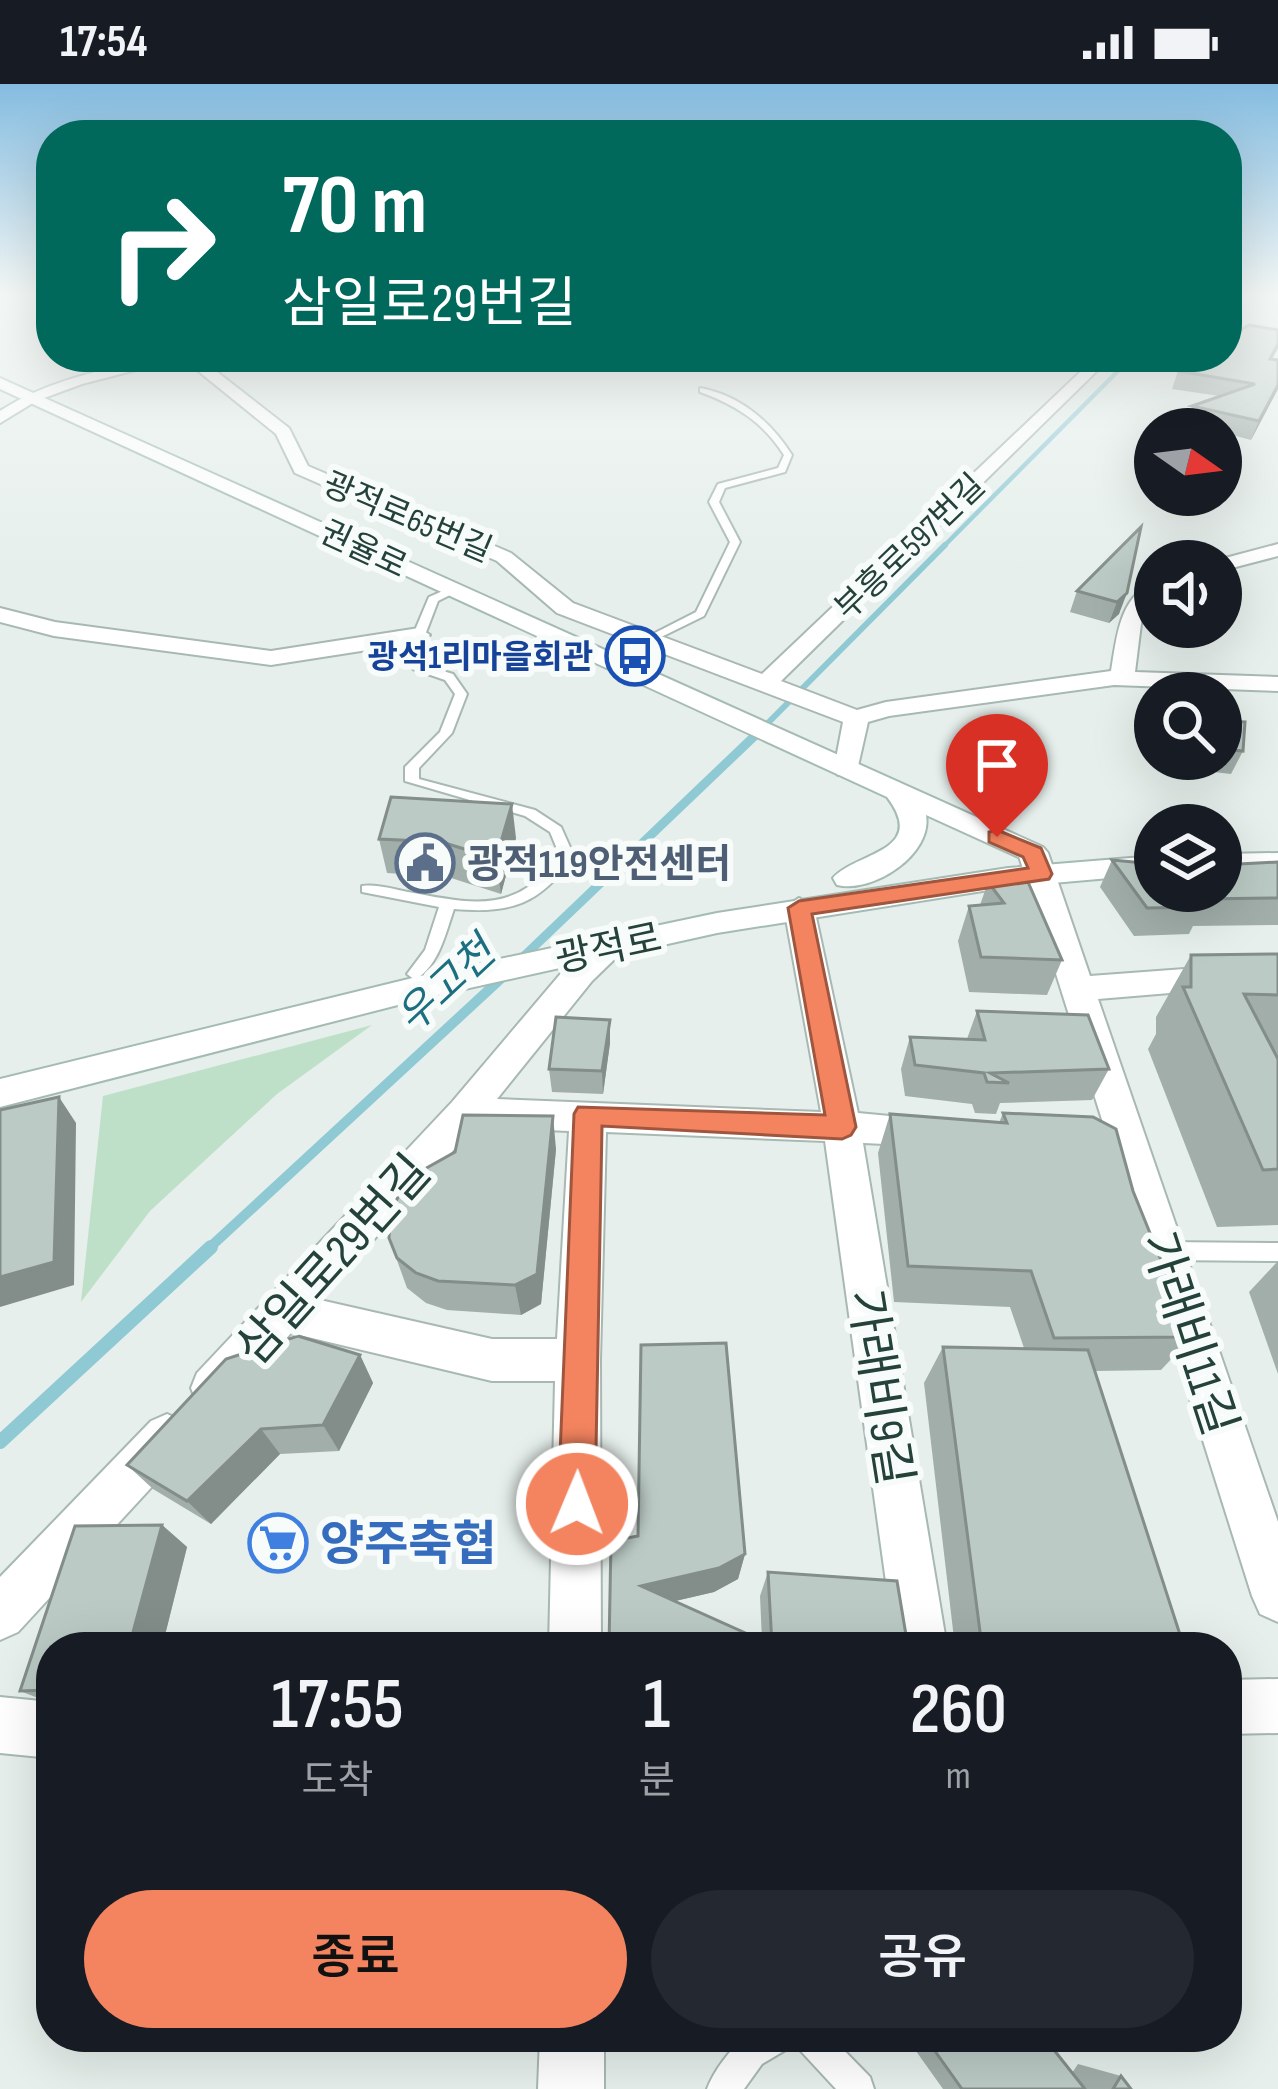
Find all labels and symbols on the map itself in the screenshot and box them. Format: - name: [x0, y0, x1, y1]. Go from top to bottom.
- north arrow: [1134, 408, 1242, 516]
- street label: 광적로65번길: [317, 464, 498, 571]
- street label: 부흥로597번길: [827, 466, 994, 629]
- street label: 권율로: [313, 512, 413, 587]
- bus stop icon: 광석1리마을회관: [604, 625, 666, 687]
- place label: 광석1리마을회관: [368, 638, 593, 678]
- pin: [946, 714, 1048, 837]
- public building icon: 광적119안전센터: [394, 832, 456, 894]
- place label: 광적119안전센터: [467, 842, 731, 889]
- street label: 광적로: [551, 915, 666, 984]
- water label: 우고천: [387, 925, 510, 1044]
- street label: 삼일로29번길: [225, 1144, 443, 1377]
- street label: 가래비11길: [1128, 1225, 1247, 1443]
- street label: 가래비9길: [835, 1285, 922, 1490]
- position arrow: [514, 1441, 640, 1567]
- supermarket icon: 양주축협: [247, 1512, 309, 1574]
- place label: 양주축협: [320, 1517, 497, 1574]

